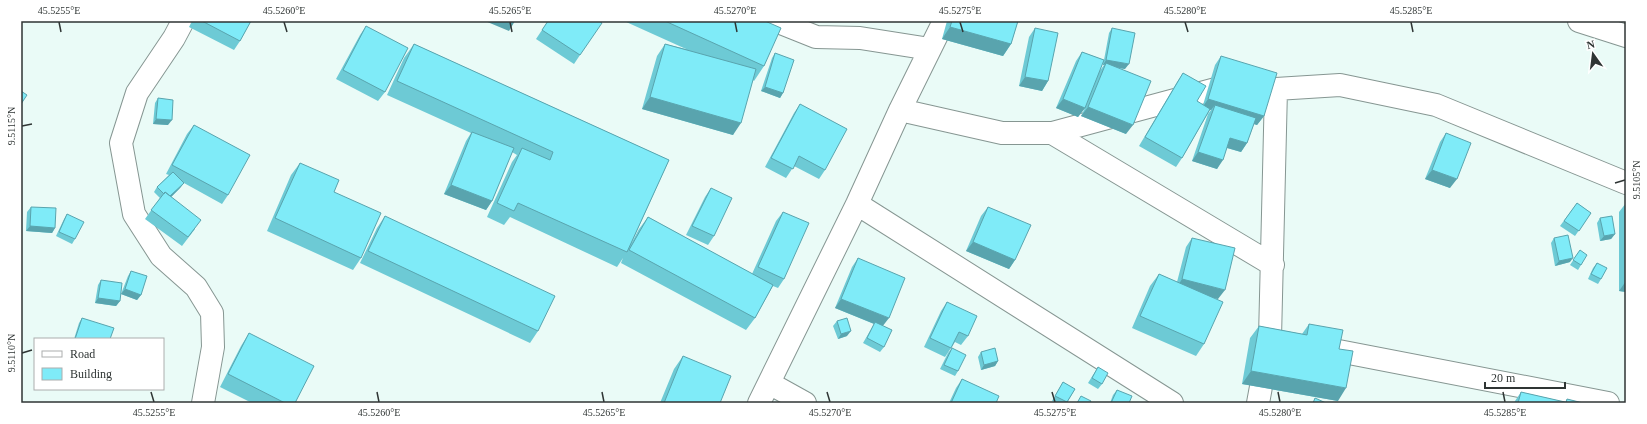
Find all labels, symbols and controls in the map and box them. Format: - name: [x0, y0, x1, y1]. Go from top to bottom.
- text: 45.5255°E: [38, 5, 80, 16]
- text: 45.5260°E: [263, 5, 305, 16]
- text: 45.5265°E: [489, 5, 531, 16]
- text: 45.5270°E: [714, 5, 756, 16]
- text: 45.5275°E: [939, 5, 981, 16]
- text: 45.5280°E: [1164, 5, 1206, 16]
- text: 45.5285°E: [1390, 5, 1432, 16]
- north arrow: [1573, 34, 1613, 74]
- text: N: [1585, 38, 1596, 51]
- text: 9.5115°N: [6, 107, 17, 145]
- text: 9.5105°N: [1631, 161, 1642, 199]
- text: 9.5110°N: [6, 334, 17, 372]
- legend: [34, 338, 164, 390]
- text: Road: [70, 347, 95, 361]
- scale bar: [1485, 364, 1565, 390]
- text: Building: [70, 367, 112, 381]
- text: 20 m: [1491, 371, 1516, 385]
- text: 45.5255°E: [133, 407, 175, 418]
- text: 45.5260°E: [358, 407, 400, 418]
- text: 45.5265°E: [583, 407, 625, 418]
- text: 45.5270°E: [809, 407, 851, 418]
- text: 45.5275°E: [1034, 407, 1076, 418]
- text: 45.5280°E: [1259, 407, 1301, 418]
- text: 45.5285°E: [1484, 407, 1526, 418]

